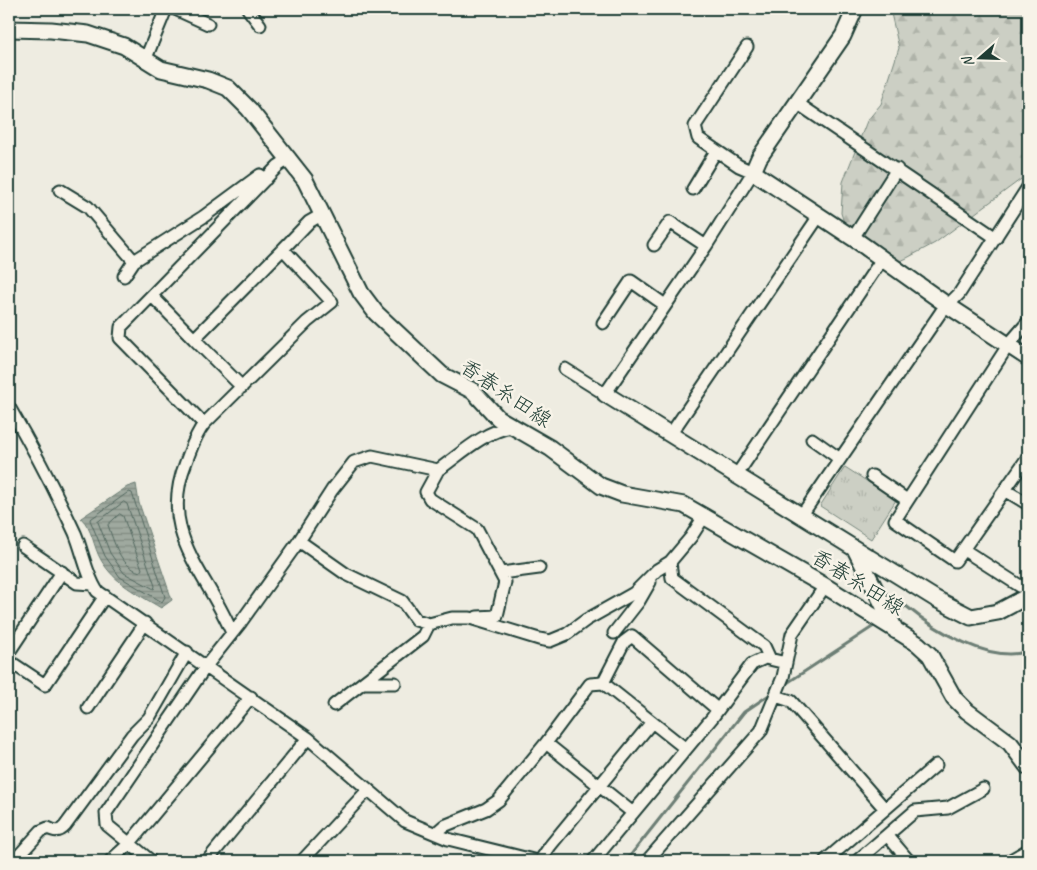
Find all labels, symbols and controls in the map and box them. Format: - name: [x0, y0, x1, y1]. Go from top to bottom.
- north arrow: [954, 32, 1004, 82]
- text: N: [958, 53, 978, 69]
- street label: 香春糸田線: [455, 353, 557, 433]
- street label: 香春糸田線: [807, 543, 909, 621]

